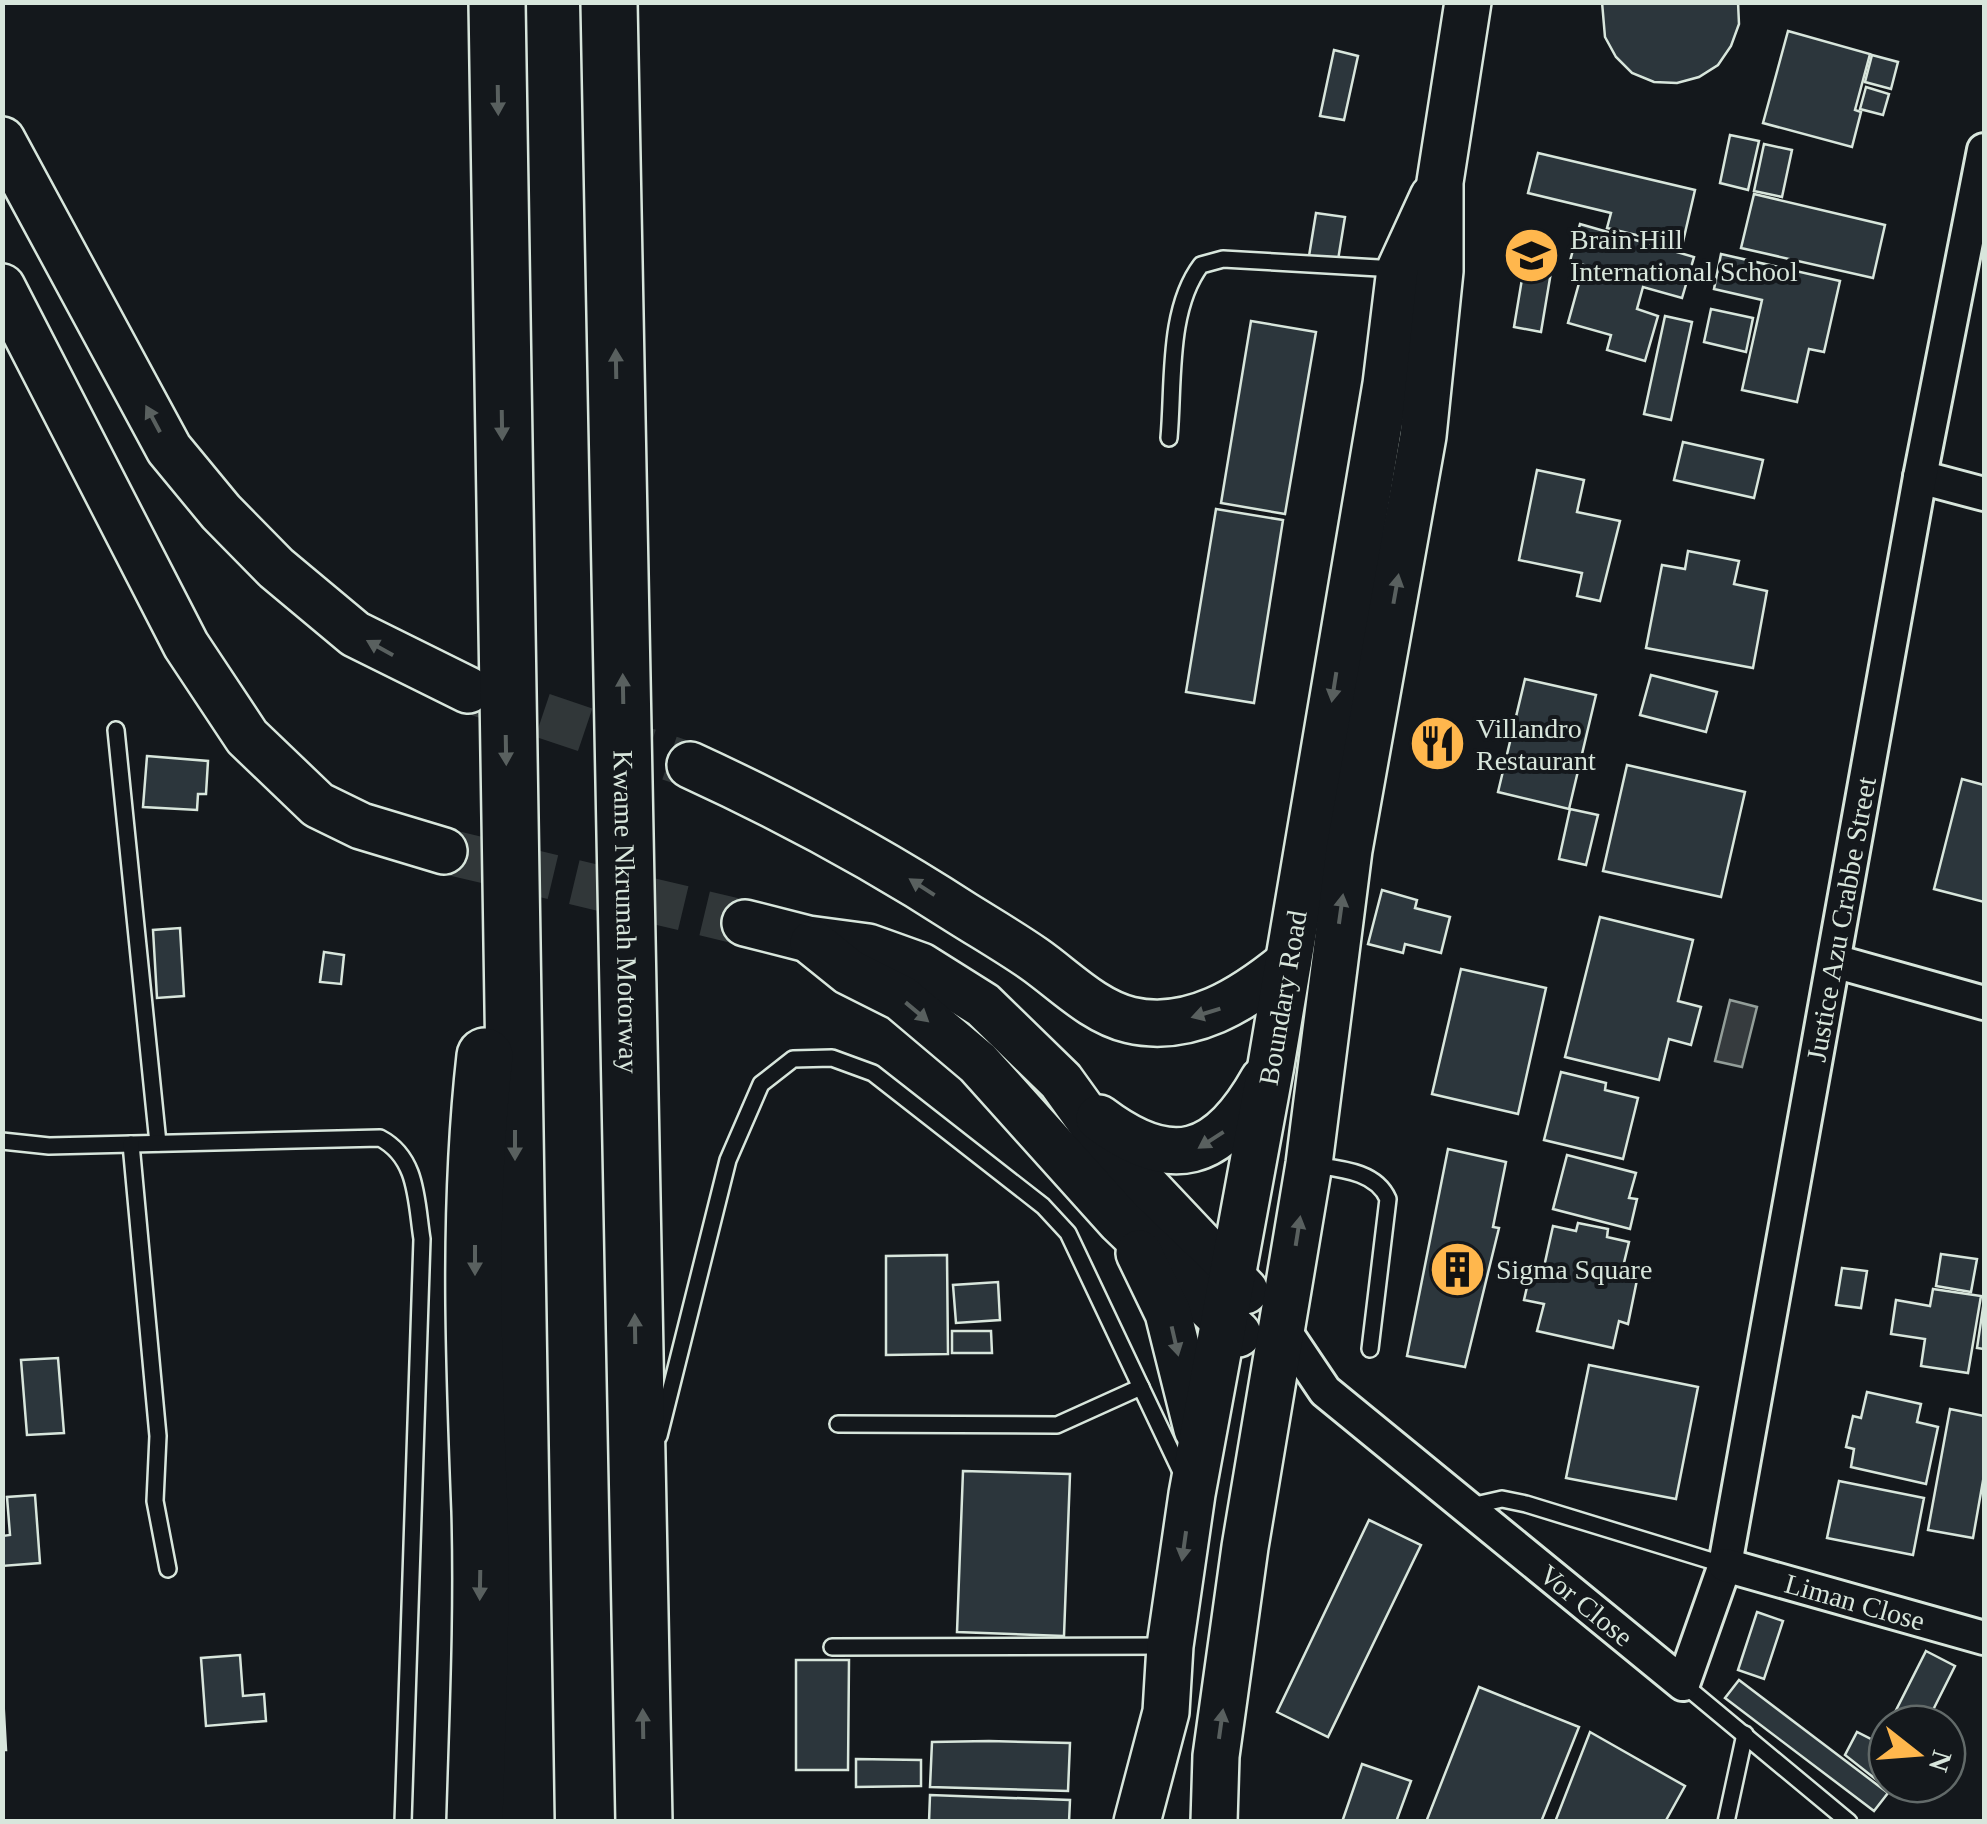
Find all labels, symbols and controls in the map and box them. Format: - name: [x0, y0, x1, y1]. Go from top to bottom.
- one-way arrow: [490, 84, 506, 116]
- place label: Brain Hill International School: [1570, 224, 1798, 287]
- school or university icon: Brain Hill International School: [1501, 225, 1561, 285]
- one-way arrow: [608, 348, 624, 380]
- one-way arrow: [145, 405, 162, 434]
- one-way arrow: [494, 409, 510, 441]
- one-way arrow: [1389, 573, 1404, 604]
- one-way arrow: [365, 640, 394, 657]
- one-way arrow: [1325, 671, 1341, 703]
- one-way arrow: [615, 673, 631, 705]
- place label: Villandro Restaurant: [1476, 713, 1596, 776]
- restaurant icon: Villandro Restaurant: [1407, 714, 1467, 774]
- one-way arrow: [499, 734, 515, 766]
- street label: Kwame Nkrumah Motorway: [607, 750, 645, 1074]
- street label: Justice Azu Crabbe Street: [1801, 774, 1882, 1064]
- one-way arrow: [908, 878, 935, 896]
- one-way arrow: [1333, 893, 1349, 924]
- street label: Boundary Road: [1253, 908, 1313, 1088]
- one-way arrow: [905, 1000, 930, 1022]
- one-way arrow: [1190, 1006, 1220, 1021]
- one-way arrow: [507, 1129, 523, 1161]
- one-way arrow: [1198, 1130, 1225, 1149]
- one-way arrow: [1291, 1215, 1306, 1246]
- building icon: Sigma Square: [1427, 1239, 1487, 1299]
- one-way arrow: [467, 1245, 483, 1277]
- place label: Sigma Square: [1496, 1254, 1652, 1285]
- one-way arrow: [627, 1313, 643, 1345]
- one-way arrow: [1168, 1326, 1183, 1357]
- one-way arrow: [1176, 1531, 1192, 1563]
- street label: Vor Close: [1533, 1558, 1639, 1652]
- street label: Liman Close: [1781, 1568, 1928, 1637]
- one-way arrow: [472, 1570, 488, 1602]
- north arrow: [1867, 1704, 1967, 1804]
- one-way arrow: [634, 1708, 650, 1740]
- one-way arrow: [1213, 1708, 1229, 1740]
- text: N: [1923, 1747, 1958, 1775]

